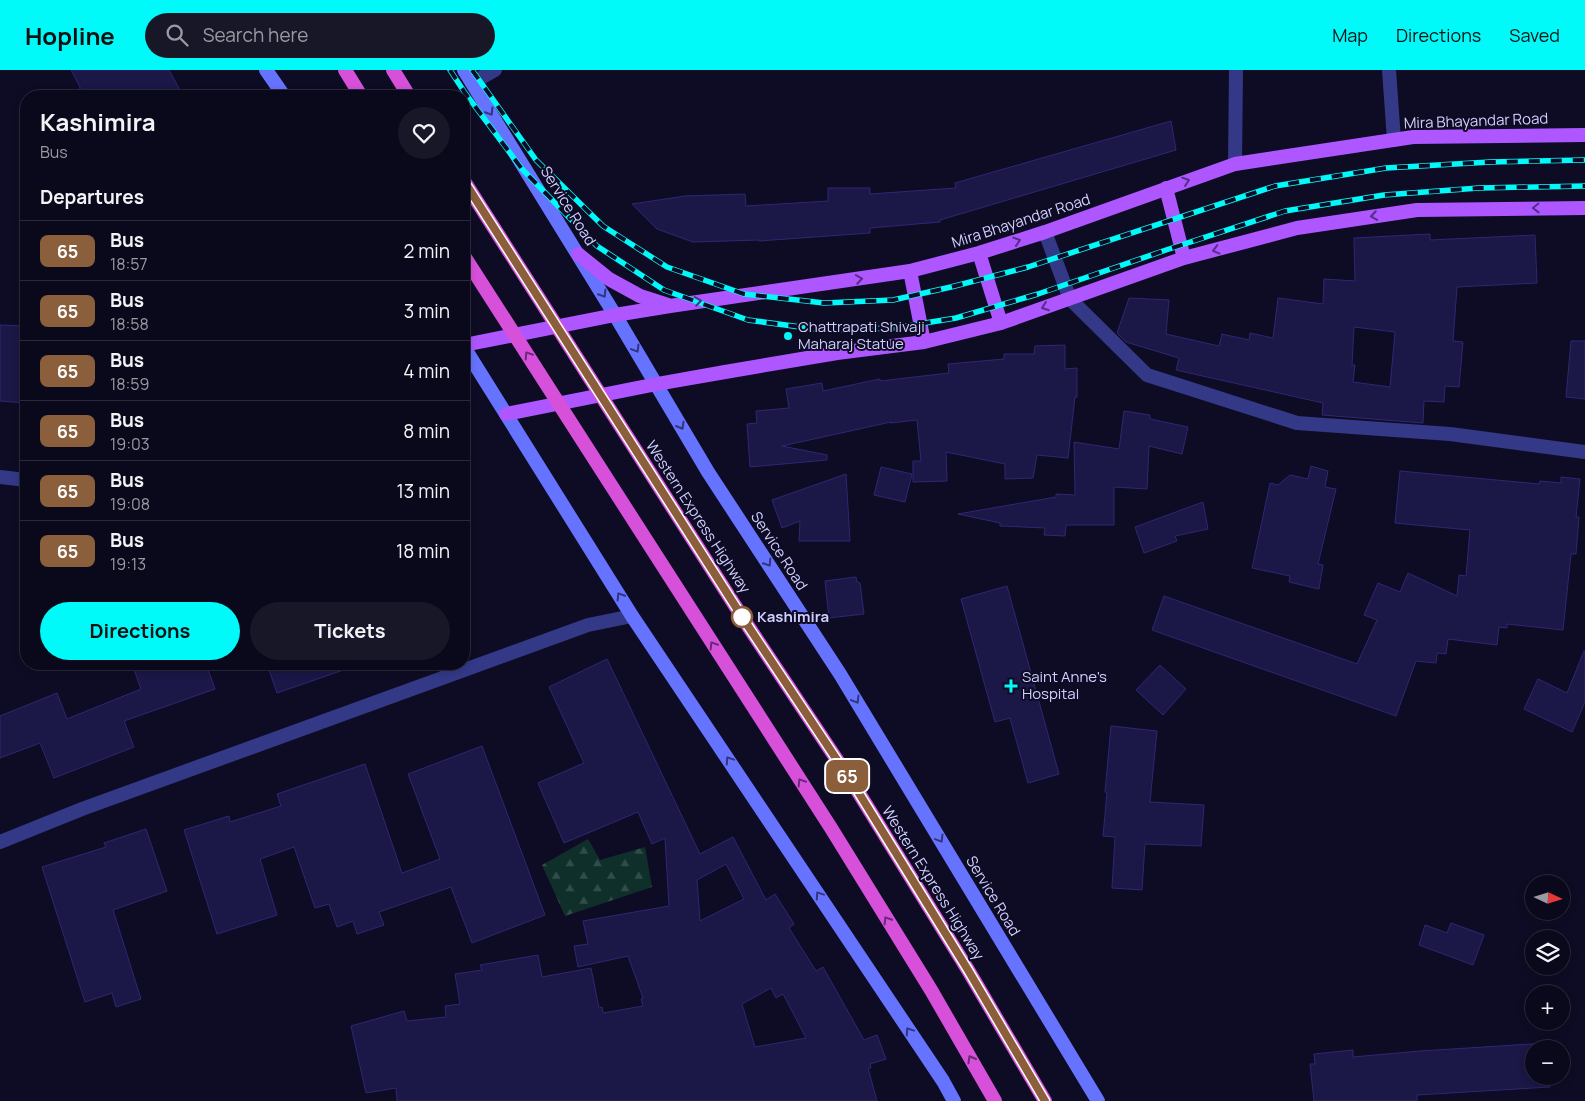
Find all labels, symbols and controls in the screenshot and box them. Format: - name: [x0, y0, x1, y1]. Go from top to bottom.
- search box: [145, 13, 495, 58]
- text: Hopline: [25, 19, 115, 52]
- icon: search: [163, 21, 191, 49]
- text: Search here: [203, 22, 308, 48]
- text: Map: [1332, 23, 1368, 47]
- text: Directions: [1396, 23, 1481, 47]
- text: Saved: [1509, 23, 1560, 47]
- text: Kashimira: [40, 105, 156, 138]
- one-way arrow: [483, 106, 493, 115]
- button: heart: [398, 107, 450, 159]
- street label: Mira Bhayandar Road: [1403, 107, 1549, 134]
- text: Bus: [40, 141, 68, 163]
- street label: Service Road: [536, 162, 601, 249]
- one-way arrow: [1182, 177, 1190, 187]
- text: Departures: [40, 184, 144, 210]
- street label: Mira Bhayandar Road: [949, 188, 1093, 253]
- one-way arrow: [1532, 203, 1540, 213]
- one-way arrow: [1370, 211, 1379, 221]
- text: Bus: [110, 227, 144, 253]
- one-way arrow: [1012, 237, 1020, 247]
- text: 2 min: [404, 238, 450, 264]
- text: 65: [57, 239, 78, 263]
- one-way arrow: [1211, 244, 1220, 255]
- text: 18:57: [110, 253, 148, 275]
- one-way arrow: [855, 274, 863, 285]
- text: Bus: [110, 287, 144, 313]
- one-way arrow: [596, 289, 606, 298]
- one-way arrow: [694, 297, 702, 307]
- text: 3 min: [404, 298, 450, 324]
- text: 65: [57, 299, 78, 323]
- one-way arrow: [1041, 301, 1050, 311]
- text: 18:58: [110, 313, 149, 335]
- place label: Chattrapati Shivaji Maharaj Statue: [798, 316, 925, 354]
- marker: Chattrapati Shivaji Maharaj Statue: [782, 330, 794, 342]
- one-way arrow: [630, 344, 640, 353]
- text: Bus: [110, 347, 144, 373]
- one-way arrow: [524, 352, 534, 361]
- text: 4 min: [403, 358, 450, 384]
- text: 65: [57, 359, 78, 383]
- text: 18:59: [110, 373, 149, 395]
- text: Bus: [110, 407, 144, 433]
- text: 8 min: [403, 418, 450, 444]
- text: 65: [57, 419, 78, 443]
- one-way arrow: [675, 420, 685, 429]
- text: 19:03: [110, 433, 150, 455]
- street label: Western Express Highway: [641, 436, 756, 597]
- text: Bus: [110, 467, 144, 493]
- text: 13 min: [396, 478, 450, 504]
- text: 65: [57, 479, 78, 503]
- text: 19:08: [110, 493, 150, 515]
- street label: Service Road: [746, 507, 813, 594]
- text: Bus: [110, 527, 144, 553]
- text: 18 min: [396, 538, 450, 564]
- text: 65: [57, 539, 78, 563]
- text: 19:13: [110, 553, 146, 575]
- one-way arrow: [762, 558, 771, 567]
- one-way arrow: [616, 592, 626, 601]
- button: Directions: [40, 602, 240, 660]
- button: Tickets: [250, 602, 450, 660]
- marker: Kashimira: [731, 606, 753, 628]
- place label: Kashimira: [757, 606, 829, 627]
- one-way arrow: [710, 642, 719, 651]
- place label: Saint Anne's Hospital: [1022, 666, 1107, 704]
- marker: Saint Anne's Hospital: [1004, 679, 1018, 693]
- one-way arrow: [849, 694, 859, 703]
- one-way arrow: [726, 757, 735, 766]
- line badge: 65: [824, 760, 870, 792]
- text: 65: [836, 764, 858, 788]
- one-way arrow: [798, 778, 807, 788]
- street label: Western Express Highway: [877, 802, 990, 964]
- one-way arrow: [933, 834, 943, 843]
- street label: Service Road: [961, 852, 1026, 940]
- north arrow: [1525, 875, 1570, 920]
- map controls: [1525, 875, 1570, 1085]
- one-way arrow: [816, 892, 825, 901]
- one-way arrow: [884, 916, 894, 925]
- button: layers: [1525, 930, 1570, 975]
- button: +: [1525, 985, 1570, 1030]
- one-way arrow: [906, 1027, 915, 1036]
- button: −: [1525, 1040, 1570, 1085]
- one-way arrow: [967, 1055, 977, 1064]

